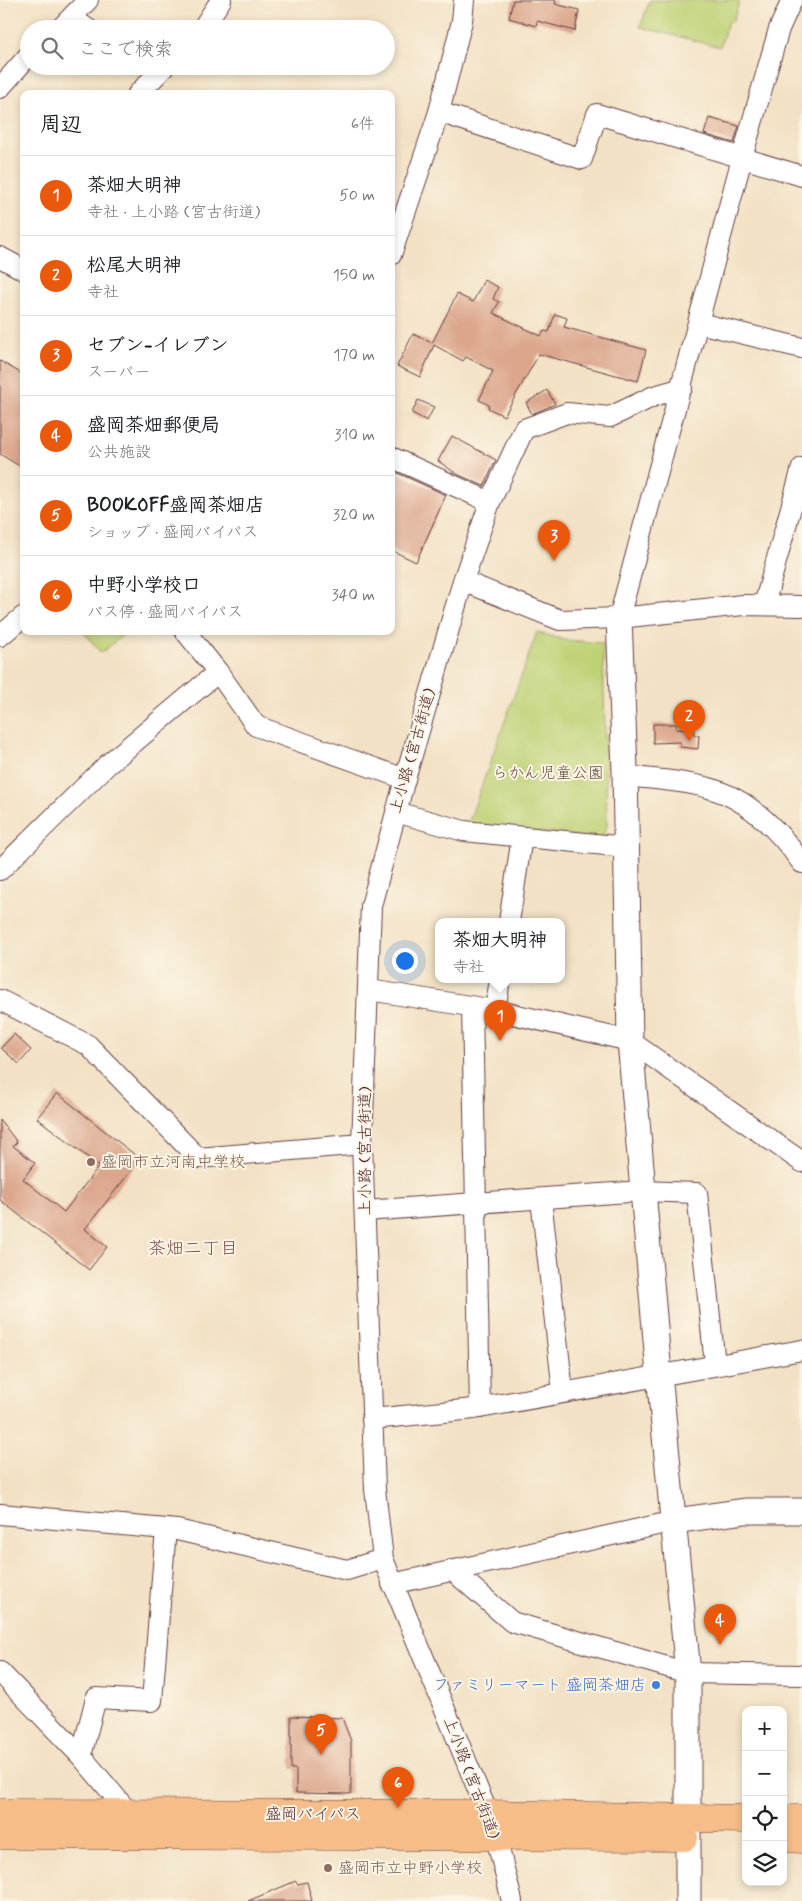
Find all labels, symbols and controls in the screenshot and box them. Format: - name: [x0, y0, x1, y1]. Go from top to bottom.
- search box: [20, 20, 395, 75]
- icon: search: [38, 34, 66, 62]
- text: ここで検索: [78, 37, 173, 62]
- text: 周辺: [40, 111, 82, 139]
- text: 6件: [351, 114, 375, 135]
- text: 茶畑大明神: [87, 173, 182, 198]
- text: 1: [52, 185, 60, 206]
- text: 50 m: [339, 185, 375, 206]
- text: 寺社 · 上小路 (宮古街道): [87, 202, 260, 223]
- text: 松尾大明神: [87, 253, 182, 278]
- text: 2: [52, 265, 60, 286]
- text: 150 m: [333, 265, 375, 286]
- text: 寺社: [87, 282, 119, 303]
- text: セブン-イレブン: [87, 333, 229, 358]
- text: 3: [52, 345, 60, 366]
- text: 170 m: [333, 345, 375, 366]
- text: スーパー: [87, 362, 150, 383]
- text: 盛岡茶畑郵便局: [87, 413, 220, 438]
- text: 4: [51, 425, 61, 446]
- text: 310 m: [334, 425, 375, 446]
- text: 公共施設: [87, 442, 151, 463]
- text: BOOKOFF盛岡茶畑店: [87, 493, 264, 518]
- text: 5: [51, 505, 61, 526]
- text: 320 m: [333, 505, 375, 526]
- pin: 3: [538, 520, 570, 561]
- text: ショップ · 盛岡バイパス: [87, 522, 258, 543]
- text: 中野小学校口: [87, 573, 201, 598]
- text: 6: [52, 585, 60, 606]
- text: 340 m: [331, 585, 375, 606]
- text: バス停 · 盛岡バイパス: [87, 602, 243, 623]
- street label: 上小路 (宮古街道): [385, 686, 441, 816]
- pin: 2: [673, 700, 705, 741]
- park label: らかん児童公園: [492, 763, 604, 784]
- popup: [435, 918, 565, 983]
- text: 茶畑大明神: [452, 928, 548, 953]
- your location: [392, 948, 418, 974]
- text: 寺社: [452, 957, 485, 978]
- pin: 1: [484, 1000, 516, 1041]
- street label: 上小路 (宮古街道): [355, 1086, 376, 1215]
- place label: 盛岡市立河南中学校: [101, 1152, 245, 1173]
- marker: 盛岡市立河南中学校: [85, 1156, 97, 1168]
- district label: 茶畑二丁目: [148, 1237, 238, 1261]
- pin: 4: [704, 1604, 736, 1645]
- place label: ファミリーマート 盛岡茶畑店: [433, 1675, 646, 1696]
- marker: ファミリーマート 盛岡茶畑店: [650, 1679, 662, 1691]
- map controls: [742, 1706, 787, 1886]
- button: +: [742, 1706, 787, 1751]
- pin: 5: [305, 1714, 337, 1755]
- street label: 上小路 (宮古街道): [438, 1714, 504, 1842]
- button: −: [742, 1751, 787, 1796]
- pin: 6: [382, 1767, 414, 1808]
- button: locate: [742, 1796, 787, 1841]
- street label: 盛岡バイパス: [265, 1804, 361, 1825]
- button: layers: [742, 1841, 787, 1886]
- place label: 盛岡市立中野小学校: [338, 1858, 482, 1879]
- marker: 盛岡市立中野小学校: [322, 1862, 334, 1874]

